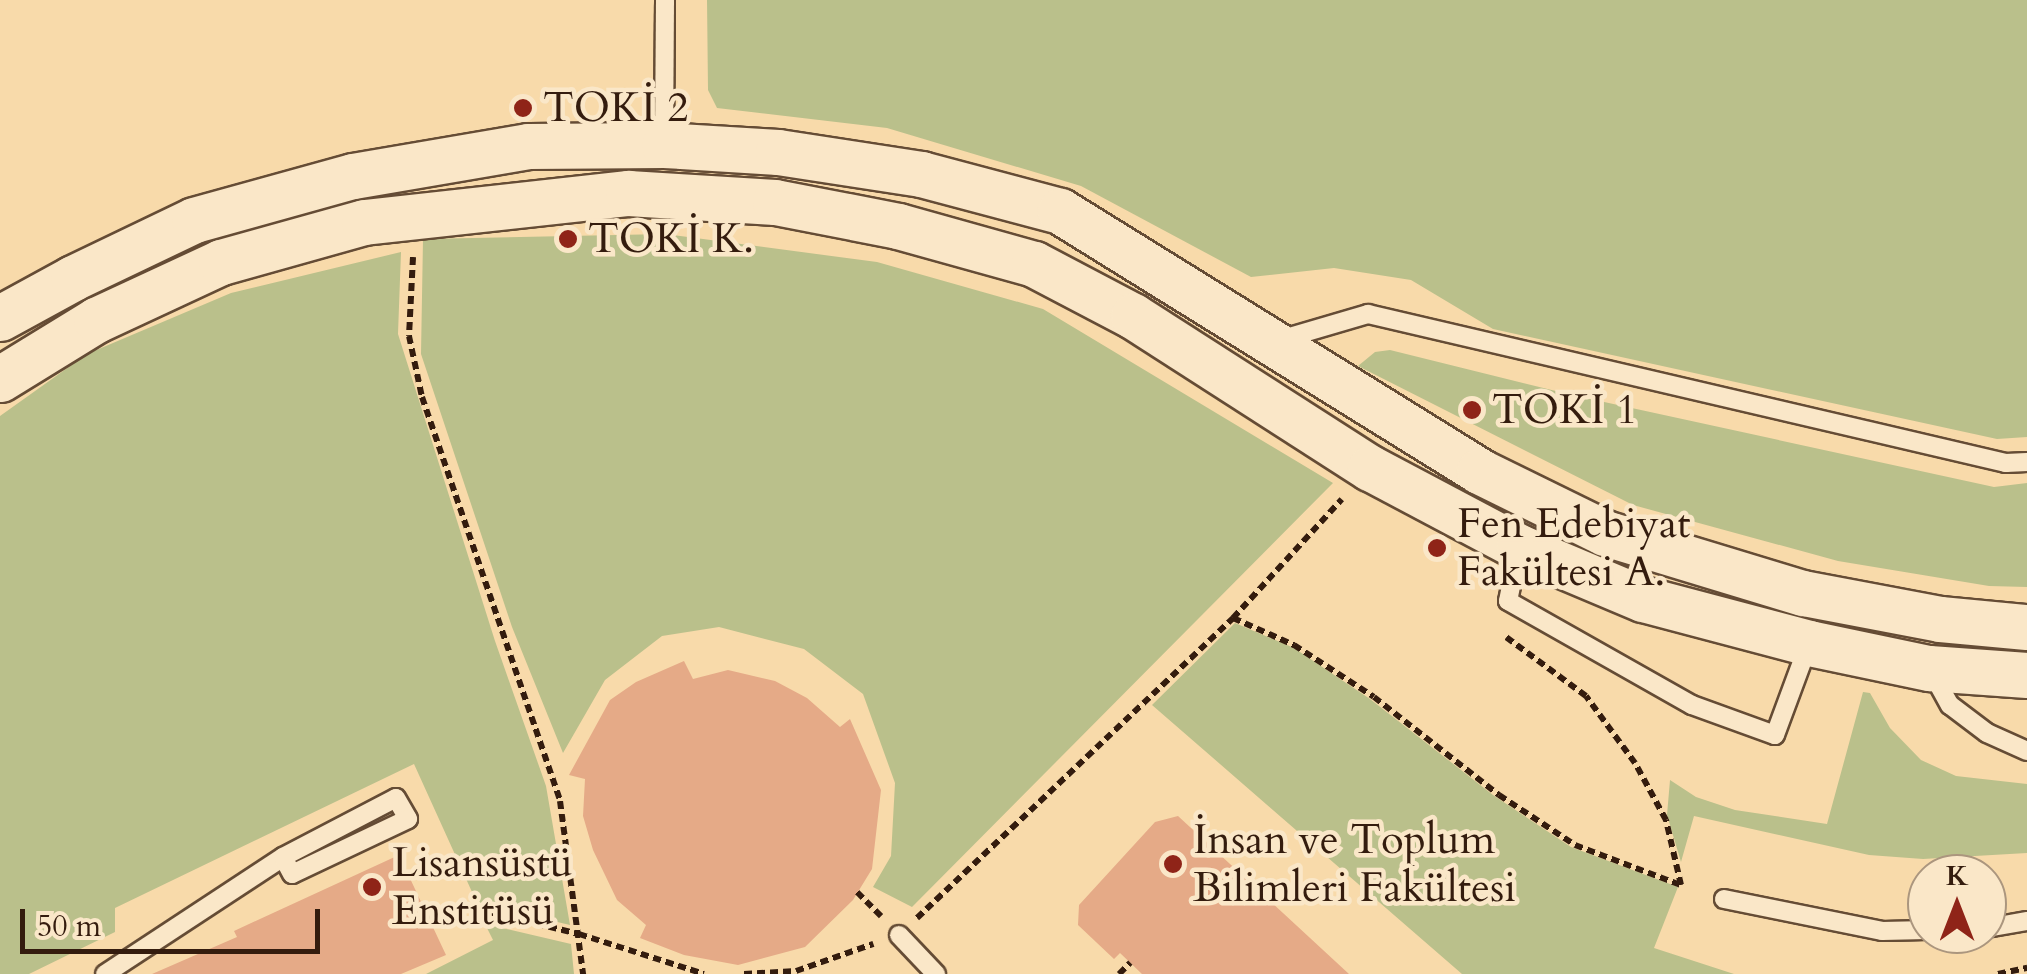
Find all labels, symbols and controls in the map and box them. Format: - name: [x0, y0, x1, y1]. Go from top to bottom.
- place label: TOKİ 2: [543, 83, 688, 133]
- marker: TOKİ 2: [512, 97, 534, 119]
- place label: TOKİ K.: [588, 214, 754, 264]
- marker: TOKİ K.: [557, 228, 579, 250]
- place label: TOKİ 1: [1492, 385, 1637, 435]
- marker: TOKİ 1: [1461, 399, 1483, 421]
- place label: Fen Edebiyat Fakültesi A.: [1457, 499, 1690, 598]
- marker: Fen Edebiyat Fakültesi A.: [1426, 537, 1448, 559]
- place label: İnsan ve Toplum Bilimleri Fakültesi: [1193, 815, 1516, 914]
- place label: Lisansüstü Enstitüsü: [392, 838, 573, 936]
- marker: İnsan ve Toplum Bilimleri Fakültesi: [1162, 853, 1184, 875]
- north arrow: [1907, 854, 2007, 954]
- text: K: [1946, 857, 1968, 895]
- marker: Lisansüstü Enstitüsü: [361, 876, 383, 898]
- scale bar: [25, 889, 325, 951]
- text: 50 m: [37, 906, 101, 947]

